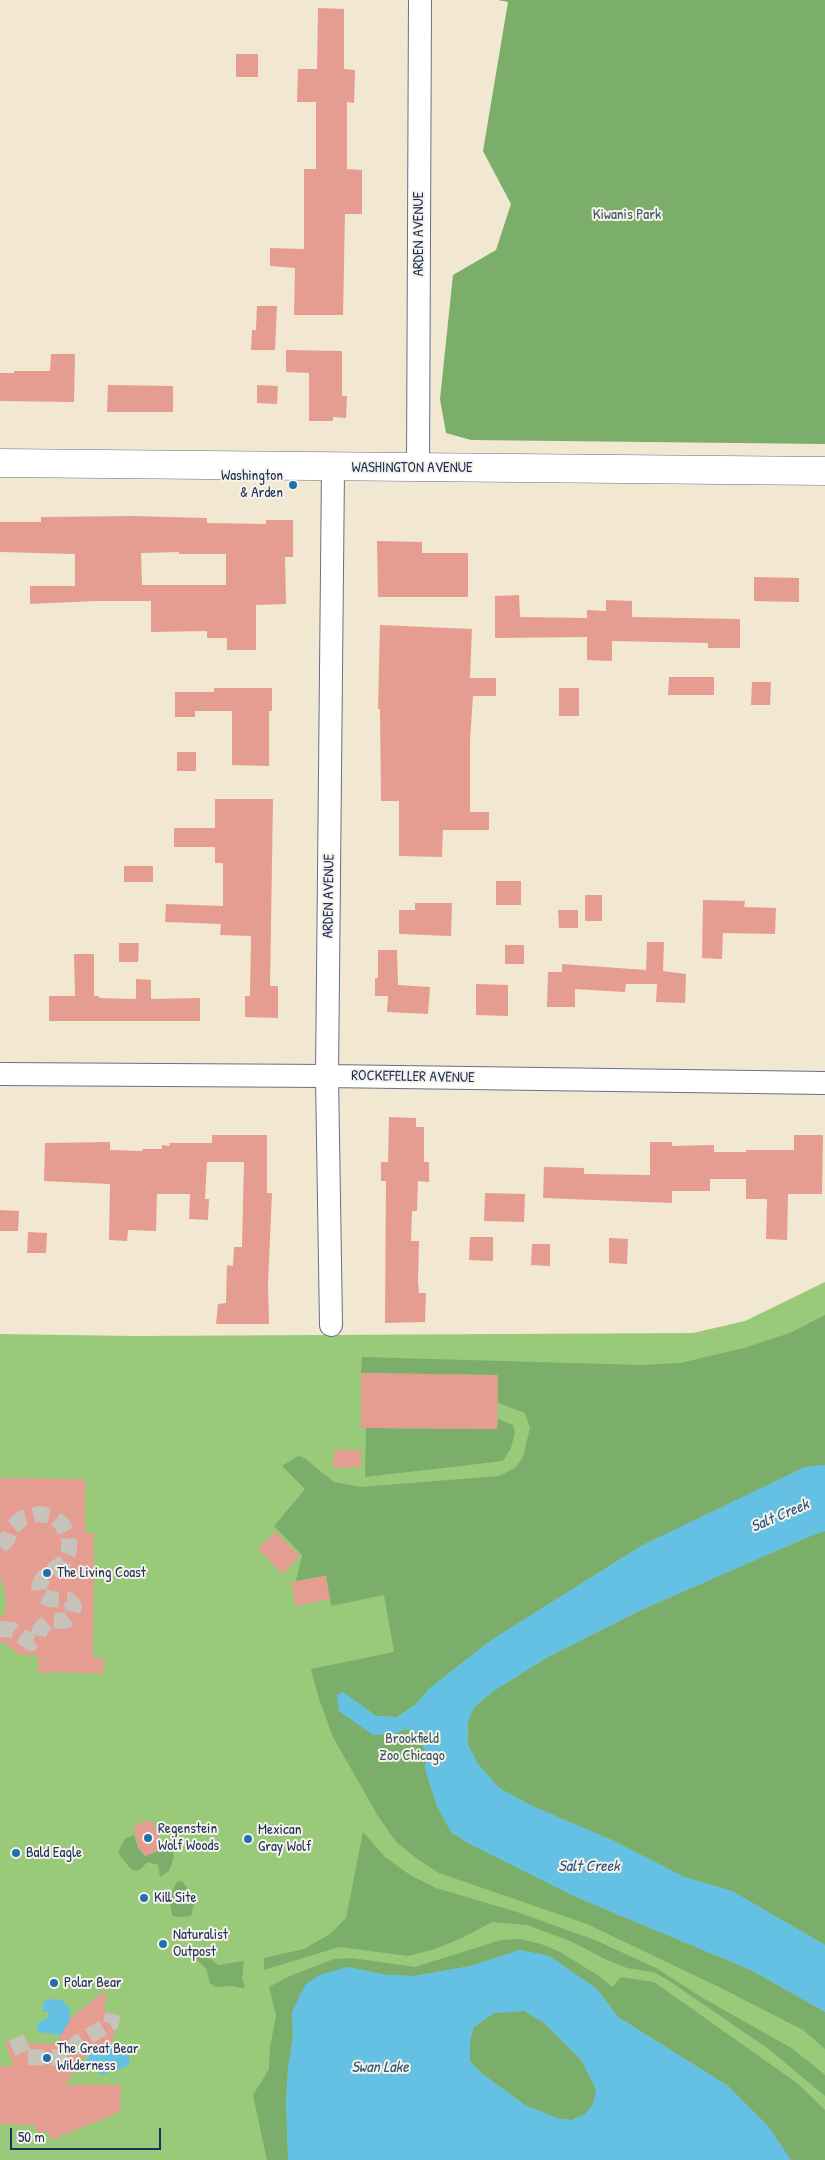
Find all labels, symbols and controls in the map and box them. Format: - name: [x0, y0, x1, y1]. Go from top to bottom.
- street label: ARDEN AVENUE: [410, 192, 428, 276]
- park label: Kiwanis Park: [593, 206, 661, 224]
- street label: WASHINGTON AVENUE: [351, 459, 473, 477]
- place label: Washington & Arden: [221, 467, 283, 502]
- marker: Washington & Arden: [287, 479, 299, 491]
- street label: ARDEN AVENUE: [319, 854, 339, 938]
- street label: ROCKEFELLER AVENUE: [351, 1067, 475, 1087]
- water label: Salt Creek: [748, 1495, 812, 1537]
- place label: The Living Coast: [57, 1564, 146, 1582]
- marker: The Living Coast: [41, 1567, 53, 1579]
- park label: Brookfield Zoo Chicago: [379, 1730, 445, 1765]
- place label: Regenstein Wolf Woods: [158, 1820, 219, 1855]
- place label: Mexican Gray Wolf: [258, 1821, 311, 1856]
- marker: Regenstein Wolf Woods: [142, 1832, 154, 1844]
- marker: Mexican Gray Wolf: [242, 1833, 254, 1845]
- place label: Bald Eagle: [26, 1844, 82, 1862]
- marker: Bald Eagle: [10, 1847, 22, 1859]
- water label: Salt Creek: [558, 1857, 620, 1877]
- place label: Kill Site: [154, 1889, 196, 1907]
- marker: Kill Site: [138, 1892, 150, 1904]
- place label: Naturalist Outpost: [173, 1926, 228, 1961]
- marker: Naturalist Outpost: [157, 1938, 169, 1950]
- place label: Polar Bear: [64, 1974, 122, 1992]
- marker: Polar Bear: [48, 1977, 60, 1989]
- place label: The Great Bear Wilderness: [57, 2040, 138, 2075]
- marker: The Great Bear Wilderness: [41, 2052, 53, 2064]
- water label: Swan Lake: [351, 2058, 409, 2078]
- scale bar: [12, 2118, 164, 2150]
- text: 50 m: [18, 2126, 45, 2147]

